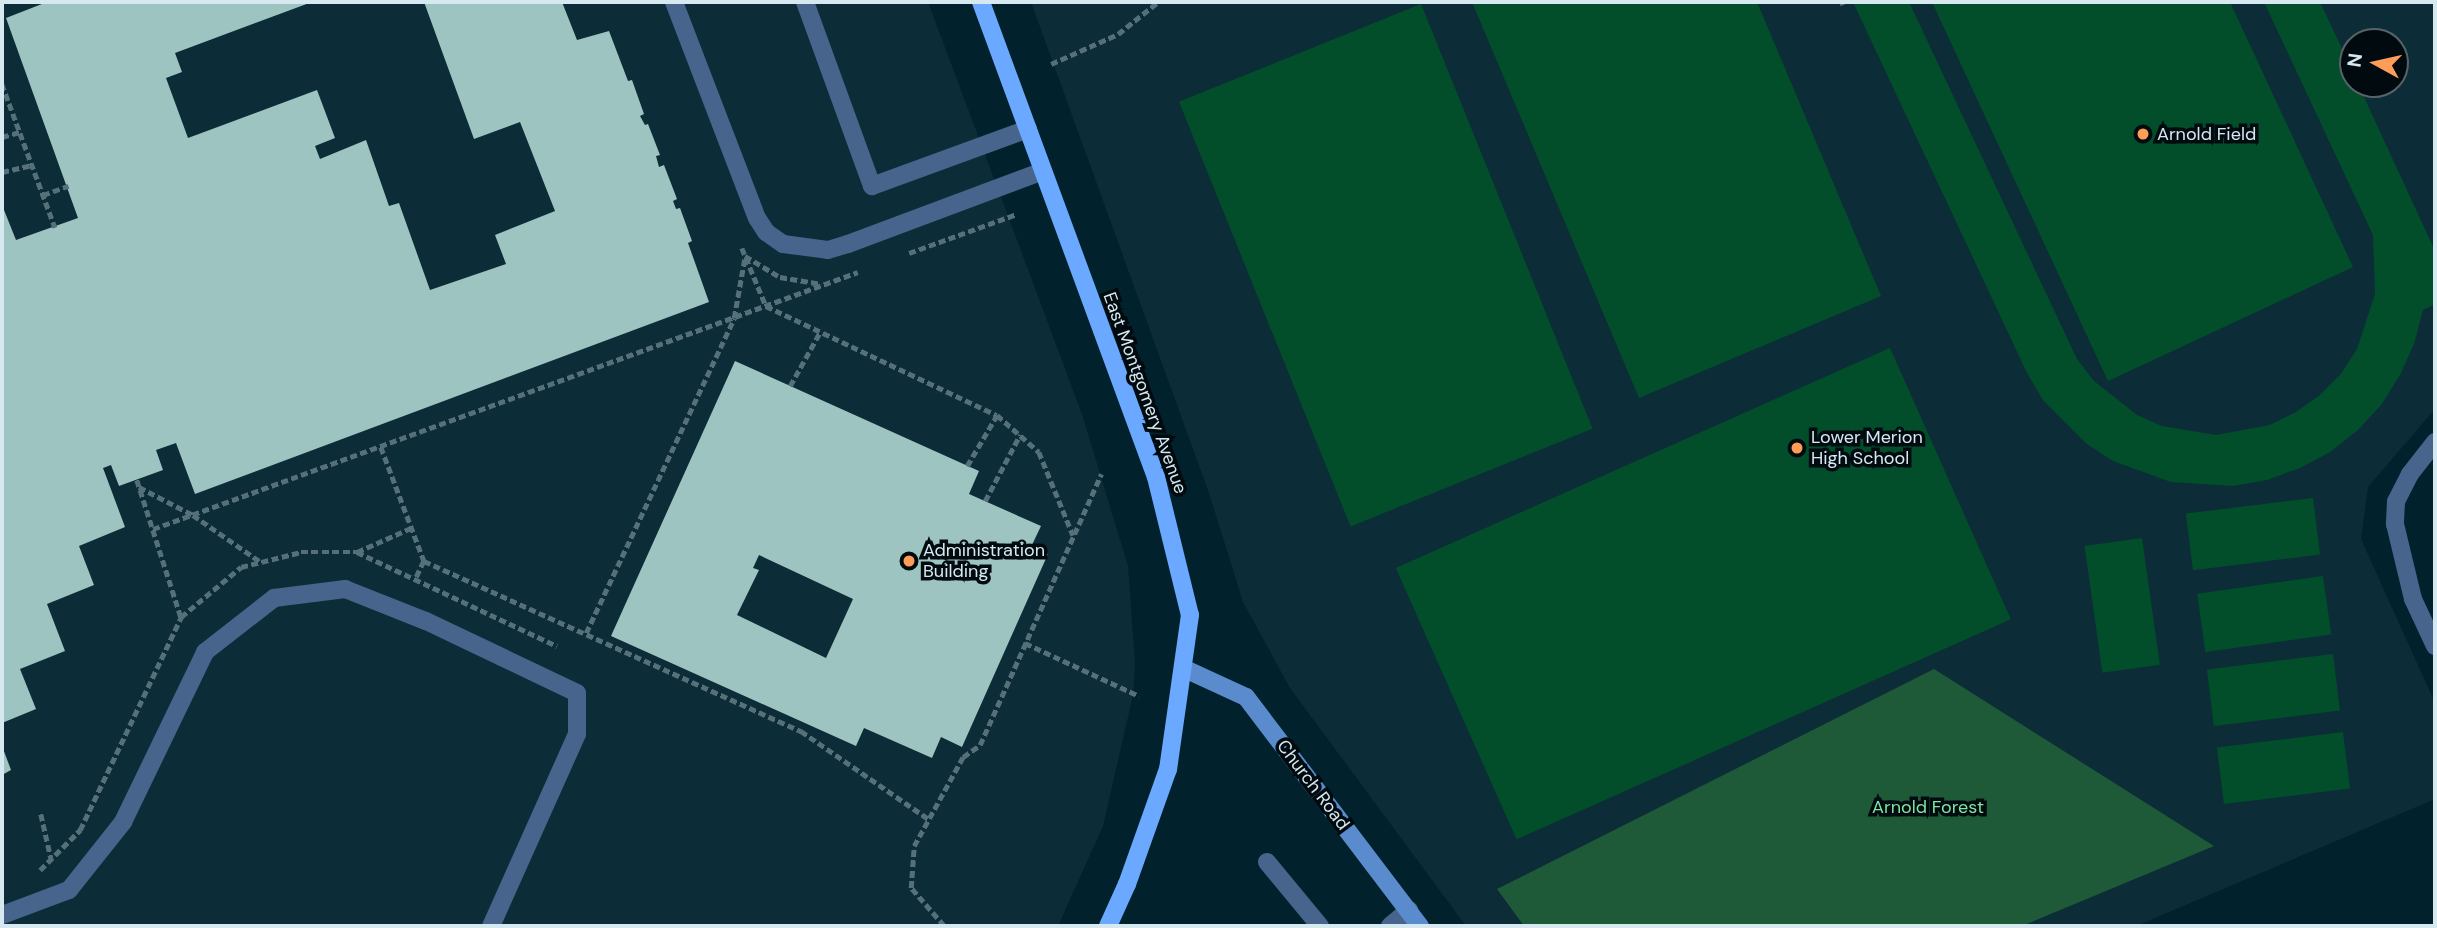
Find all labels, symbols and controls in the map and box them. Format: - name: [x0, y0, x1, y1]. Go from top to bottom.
- north arrow: [2339, 28, 2409, 98]
- text: N: [2341, 52, 2368, 69]
- place label: Arnold Field: [2157, 123, 2256, 145]
- marker: Arnold Field: [2135, 126, 2151, 142]
- street label: East Montgomery Avenue: [1098, 289, 1192, 497]
- place label: Lower Merion High School: [1811, 427, 1923, 470]
- marker: Lower Merion High School: [1789, 440, 1805, 456]
- place label: Administration Building: [923, 540, 1045, 582]
- marker: Administration Building: [901, 553, 917, 569]
- street label: Church Road: [1272, 736, 1354, 834]
- park label: Arnold Forest: [1872, 796, 1984, 818]

